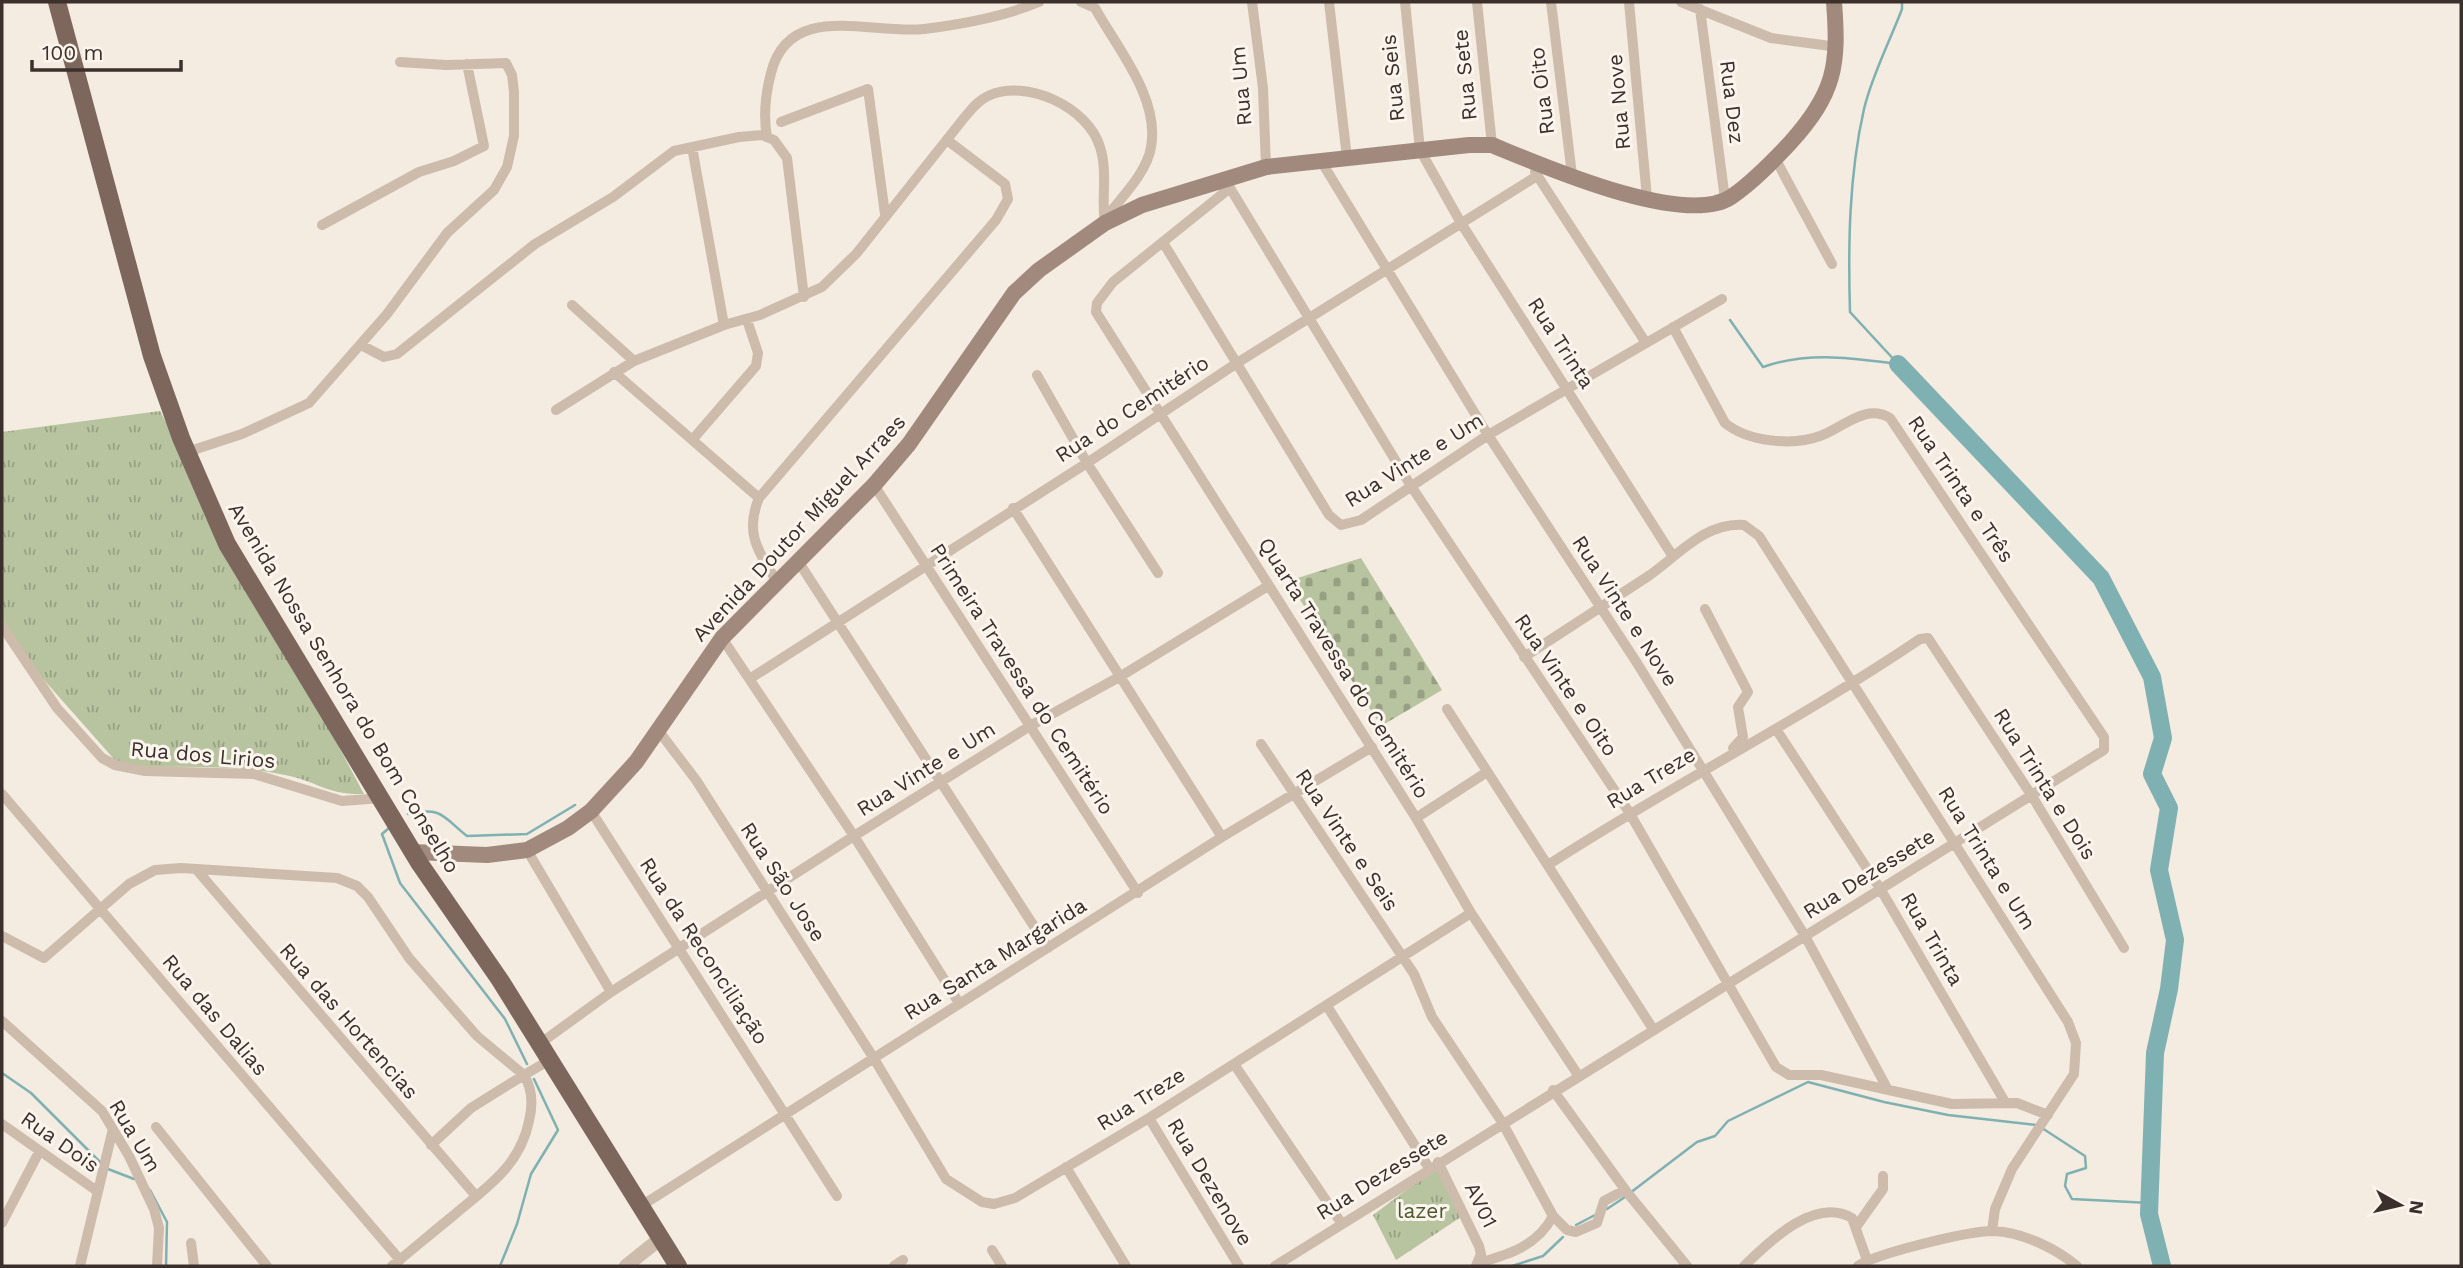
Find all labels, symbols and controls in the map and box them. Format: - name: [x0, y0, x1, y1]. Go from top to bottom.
- scale bar: [32, 28, 180, 72]
- street label: Rua Sete: [1447, 28, 1482, 122]
- street label: Rua Seis: [1375, 33, 1410, 123]
- text: 100 m: [42, 40, 104, 65]
- street label: Rua Um: [1225, 45, 1256, 127]
- street label: Rua Oito: [1524, 46, 1559, 136]
- street label: Rua Nove: [1602, 53, 1635, 151]
- street label: Rua Dez: [1715, 59, 1750, 145]
- street label: Rua Trinta: [1523, 292, 1600, 393]
- street label: Rua do Cemitério: [1050, 350, 1213, 468]
- street label: Rua Vinte e Um: [1340, 407, 1488, 512]
- street label: Avenida Doutor Miguel Arraes: [687, 409, 911, 646]
- street label: Rua Trinta e Três: [1903, 411, 2020, 567]
- street label: Avenida Nossa Senhora do Bom Conselho: [224, 498, 465, 877]
- street label: Rua Vinte e Nove: [1567, 531, 1684, 691]
- street label: Quarta Travessa do Cemitério: [1254, 533, 1435, 803]
- street label: Primeira Travessa do Cemitério: [925, 538, 1120, 819]
- street label: Rua Vinte e Oito: [1509, 609, 1623, 761]
- street label: Rua Trinta e Dois: [1989, 703, 2102, 864]
- street label: Rua Vinte e Um: [852, 716, 1000, 821]
- street label: Rua dos Lirios: [130, 736, 276, 773]
- street label: Rua Treze: [1602, 741, 1700, 814]
- street label: Rua Vinte e Seis: [1291, 764, 1404, 916]
- street label: Rua Trinta e Um: [1933, 781, 2042, 934]
- street label: Rua São Jose: [736, 817, 831, 946]
- street label: Rua Dezessete: [1798, 823, 1939, 924]
- street label: Rua da Reconciliação: [635, 853, 774, 1049]
- street label: Rua Trinta: [1896, 888, 1969, 990]
- street label: Rua Santa Margarida: [899, 892, 1091, 1025]
- street label: Rua das Hortencias: [275, 938, 424, 1104]
- street label: Rua das Dalias: [157, 949, 273, 1080]
- street label: Rua Treze: [1092, 1062, 1190, 1136]
- street label: Rua Um: [104, 1095, 167, 1176]
- street label: Rua Dois: [16, 1106, 104, 1178]
- street label: Rua Dezenove: [1163, 1113, 1258, 1250]
- street label: Rua Dezessete: [1311, 1124, 1452, 1225]
- north arrow: [2365, 1170, 2435, 1240]
- street label: AV01: [1460, 1178, 1503, 1231]
- park label: lazer: [1397, 1198, 1447, 1223]
- text: N: [2404, 1199, 2429, 1216]

